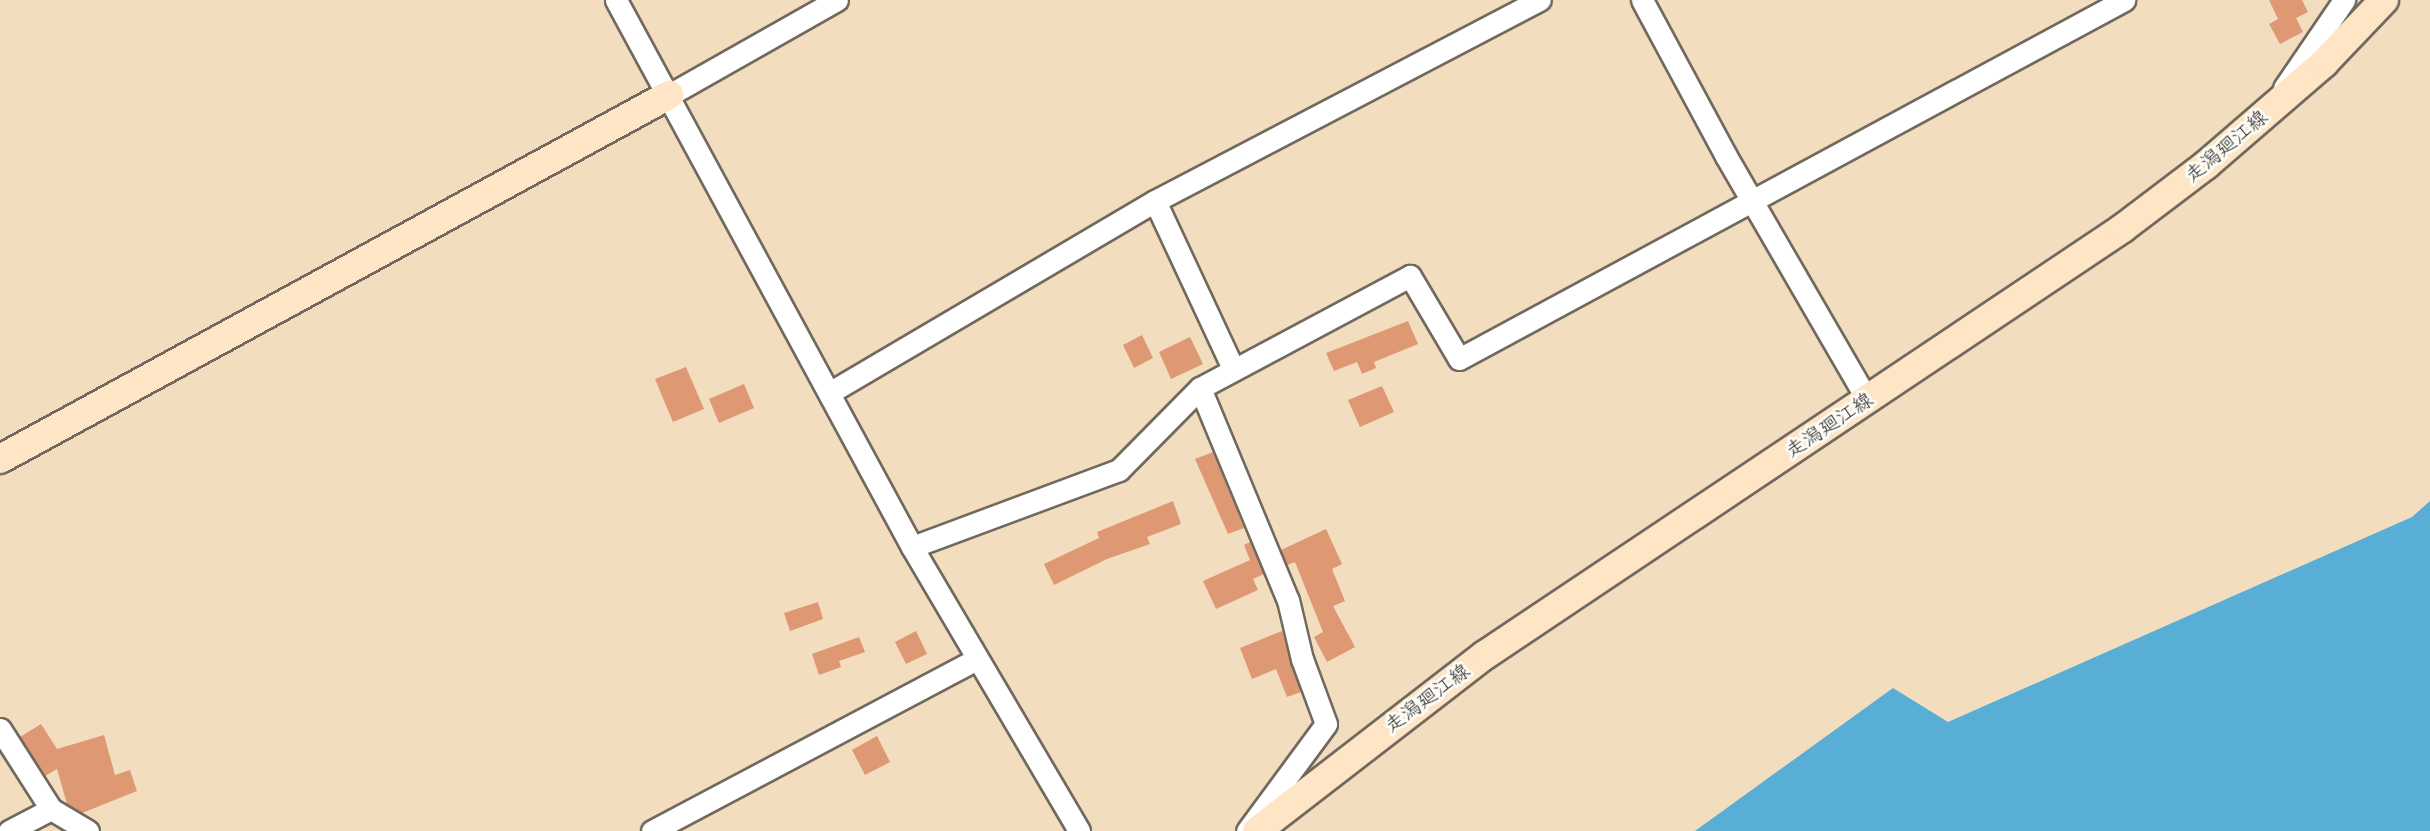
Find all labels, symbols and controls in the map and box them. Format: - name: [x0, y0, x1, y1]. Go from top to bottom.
- street label: 走潟廻江線: [2180, 105, 2272, 187]
- street label: 走潟廻江線: [1781, 387, 1877, 463]
- street label: 走潟廻江線: [1380, 658, 1474, 738]

